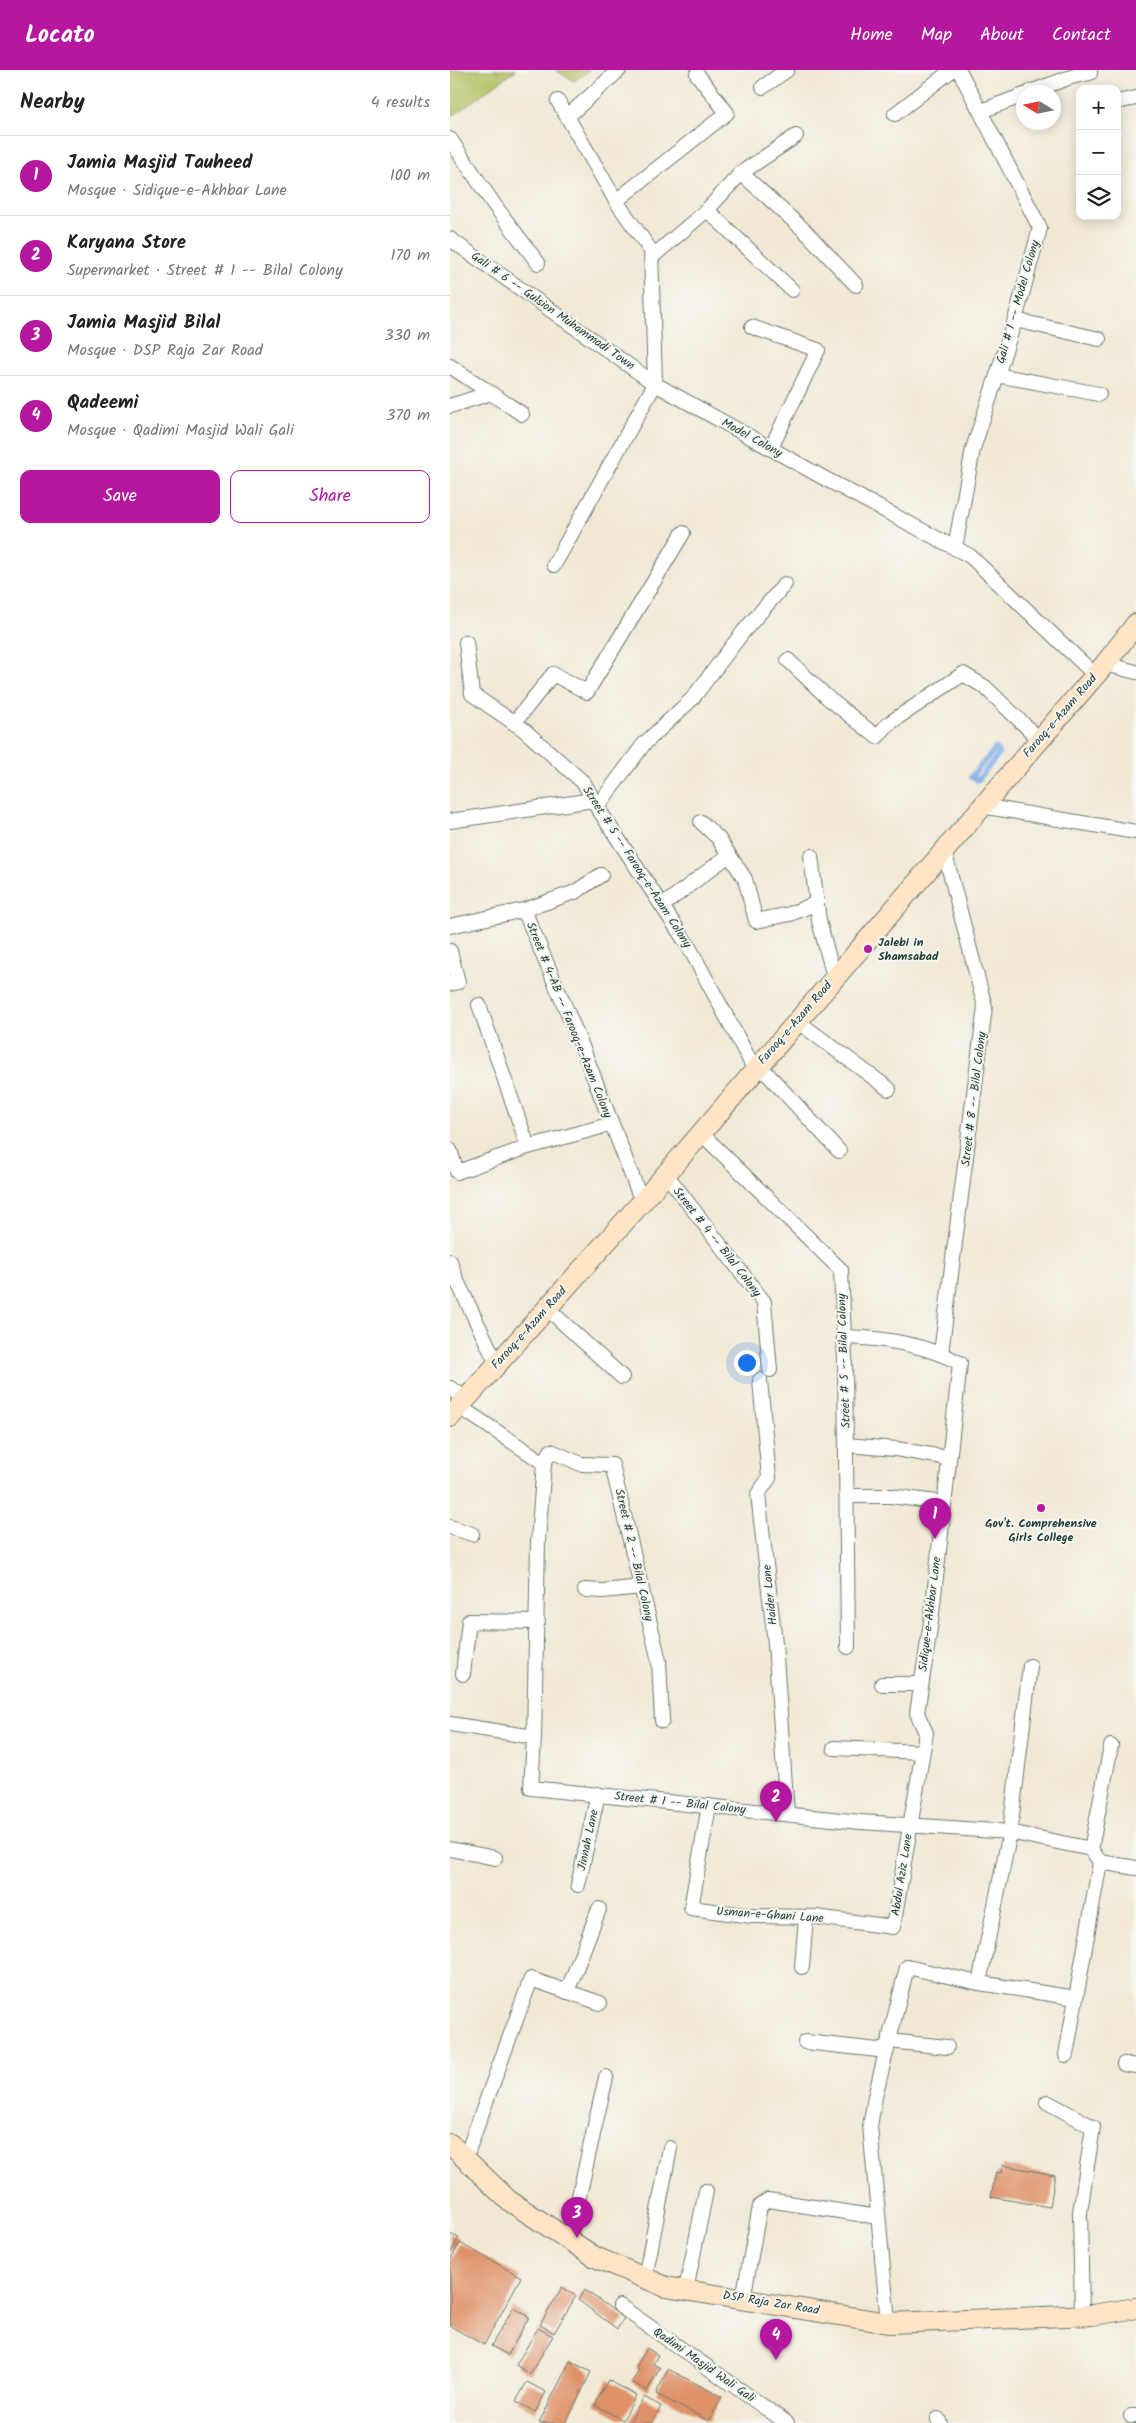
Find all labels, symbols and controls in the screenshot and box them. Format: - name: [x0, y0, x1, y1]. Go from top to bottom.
- text: Locato: [25, 16, 95, 55]
- text: Home: [850, 21, 893, 50]
- text: Map: [921, 21, 952, 50]
- text: About: [980, 21, 1024, 50]
- text: Contact: [1052, 21, 1111, 50]
- north arrow: [1016, 85, 1061, 130]
- map controls: [1076, 85, 1121, 220]
- button: +: [1076, 85, 1121, 130]
- text: Nearby: [20, 86, 85, 119]
- text: 4 results: [371, 90, 430, 115]
- button: −: [1076, 130, 1121, 175]
- text: Jamia Masjid Tauheed: [67, 148, 253, 178]
- text: 1: [34, 163, 38, 188]
- text: 100 m: [390, 163, 430, 188]
- button: layers: [1076, 175, 1121, 220]
- text: Mosque · Sidique-e-Akhbar Lane: [67, 178, 287, 203]
- text: Karyana Store: [67, 228, 186, 258]
- street label: Gali # 1 -- Model Colony: [991, 238, 1045, 366]
- text: 2: [31, 243, 41, 268]
- text: 170 m: [390, 243, 430, 268]
- street label: Gali # 6 -- Gulsion Muhammadi Town: [467, 247, 639, 375]
- text: Supermarket · Street # 1 -- Bilal Colony: [67, 258, 343, 283]
- text: Jamia Masjid Bilal: [67, 308, 220, 338]
- text: 3: [32, 323, 40, 348]
- text: 330 m: [385, 323, 430, 348]
- text: Mosque · DSP Raja Zar Road: [67, 338, 263, 363]
- text: Qadeemi: [67, 388, 139, 418]
- text: 4: [32, 403, 40, 428]
- text: 370 m: [386, 403, 430, 428]
- street label: Model Colony: [718, 413, 786, 463]
- text: Mosque · Qadimi Masjid Wali Gali: [67, 418, 294, 443]
- button: Save: [20, 470, 220, 523]
- button: Share: [230, 470, 430, 523]
- street label: Farooq-e-Azam Road: [1018, 669, 1102, 762]
- street label: Street # 5 -- Farooq-e-Azam Colony: [577, 782, 697, 952]
- street label: Street # 4-AB -- Farooq-e-Azam Colony: [521, 919, 617, 1121]
- place label: Jalebi in Shamsabad: [878, 933, 939, 966]
- marker: Jalebi in Shamsabad: [862, 943, 874, 955]
- street label: Farooq-e-Azam Road: [753, 976, 837, 1069]
- street label: Street # 8 -- Bilal Colony: [956, 1030, 992, 1167]
- street label: Street # 4 -- Bilal Colony: [668, 1183, 766, 1301]
- street label: Farooq-e-Azam Road: [487, 1282, 572, 1374]
- street label: Street # 5 -- Bilal Colony: [832, 1293, 856, 1429]
- your location: [734, 1350, 760, 1376]
- street label: Street # 2 -- Bilal Colony: [610, 1487, 659, 1623]
- pin: 1: [919, 1498, 951, 1539]
- marker: Gov't. Comprehensive Girls College: [1035, 1502, 1047, 1514]
- place label: Gov't. Comprehensive Girls College: [985, 1514, 1097, 1547]
- street label: Sidique-e-Akhbar Lane: [914, 1555, 947, 1672]
- street label: Haider Lane: [757, 1563, 783, 1626]
- pin: 2: [760, 1781, 792, 1822]
- street label: Street # 1 -- Bilal Colony: [613, 1787, 747, 1819]
- street label: Jinnah Lane: [572, 1807, 604, 1872]
- street label: Abdul Aziz Lane: [886, 1832, 918, 1917]
- street label: Usman-e-Ghani Lane: [716, 1902, 825, 1928]
- pin: 3: [561, 2197, 593, 2238]
- street label: DSP Raja Zar Road: [721, 2286, 822, 2320]
- pin: 4: [760, 2319, 792, 2360]
- street label: Qadimi Masjid Wali Gali: [649, 2323, 760, 2408]

